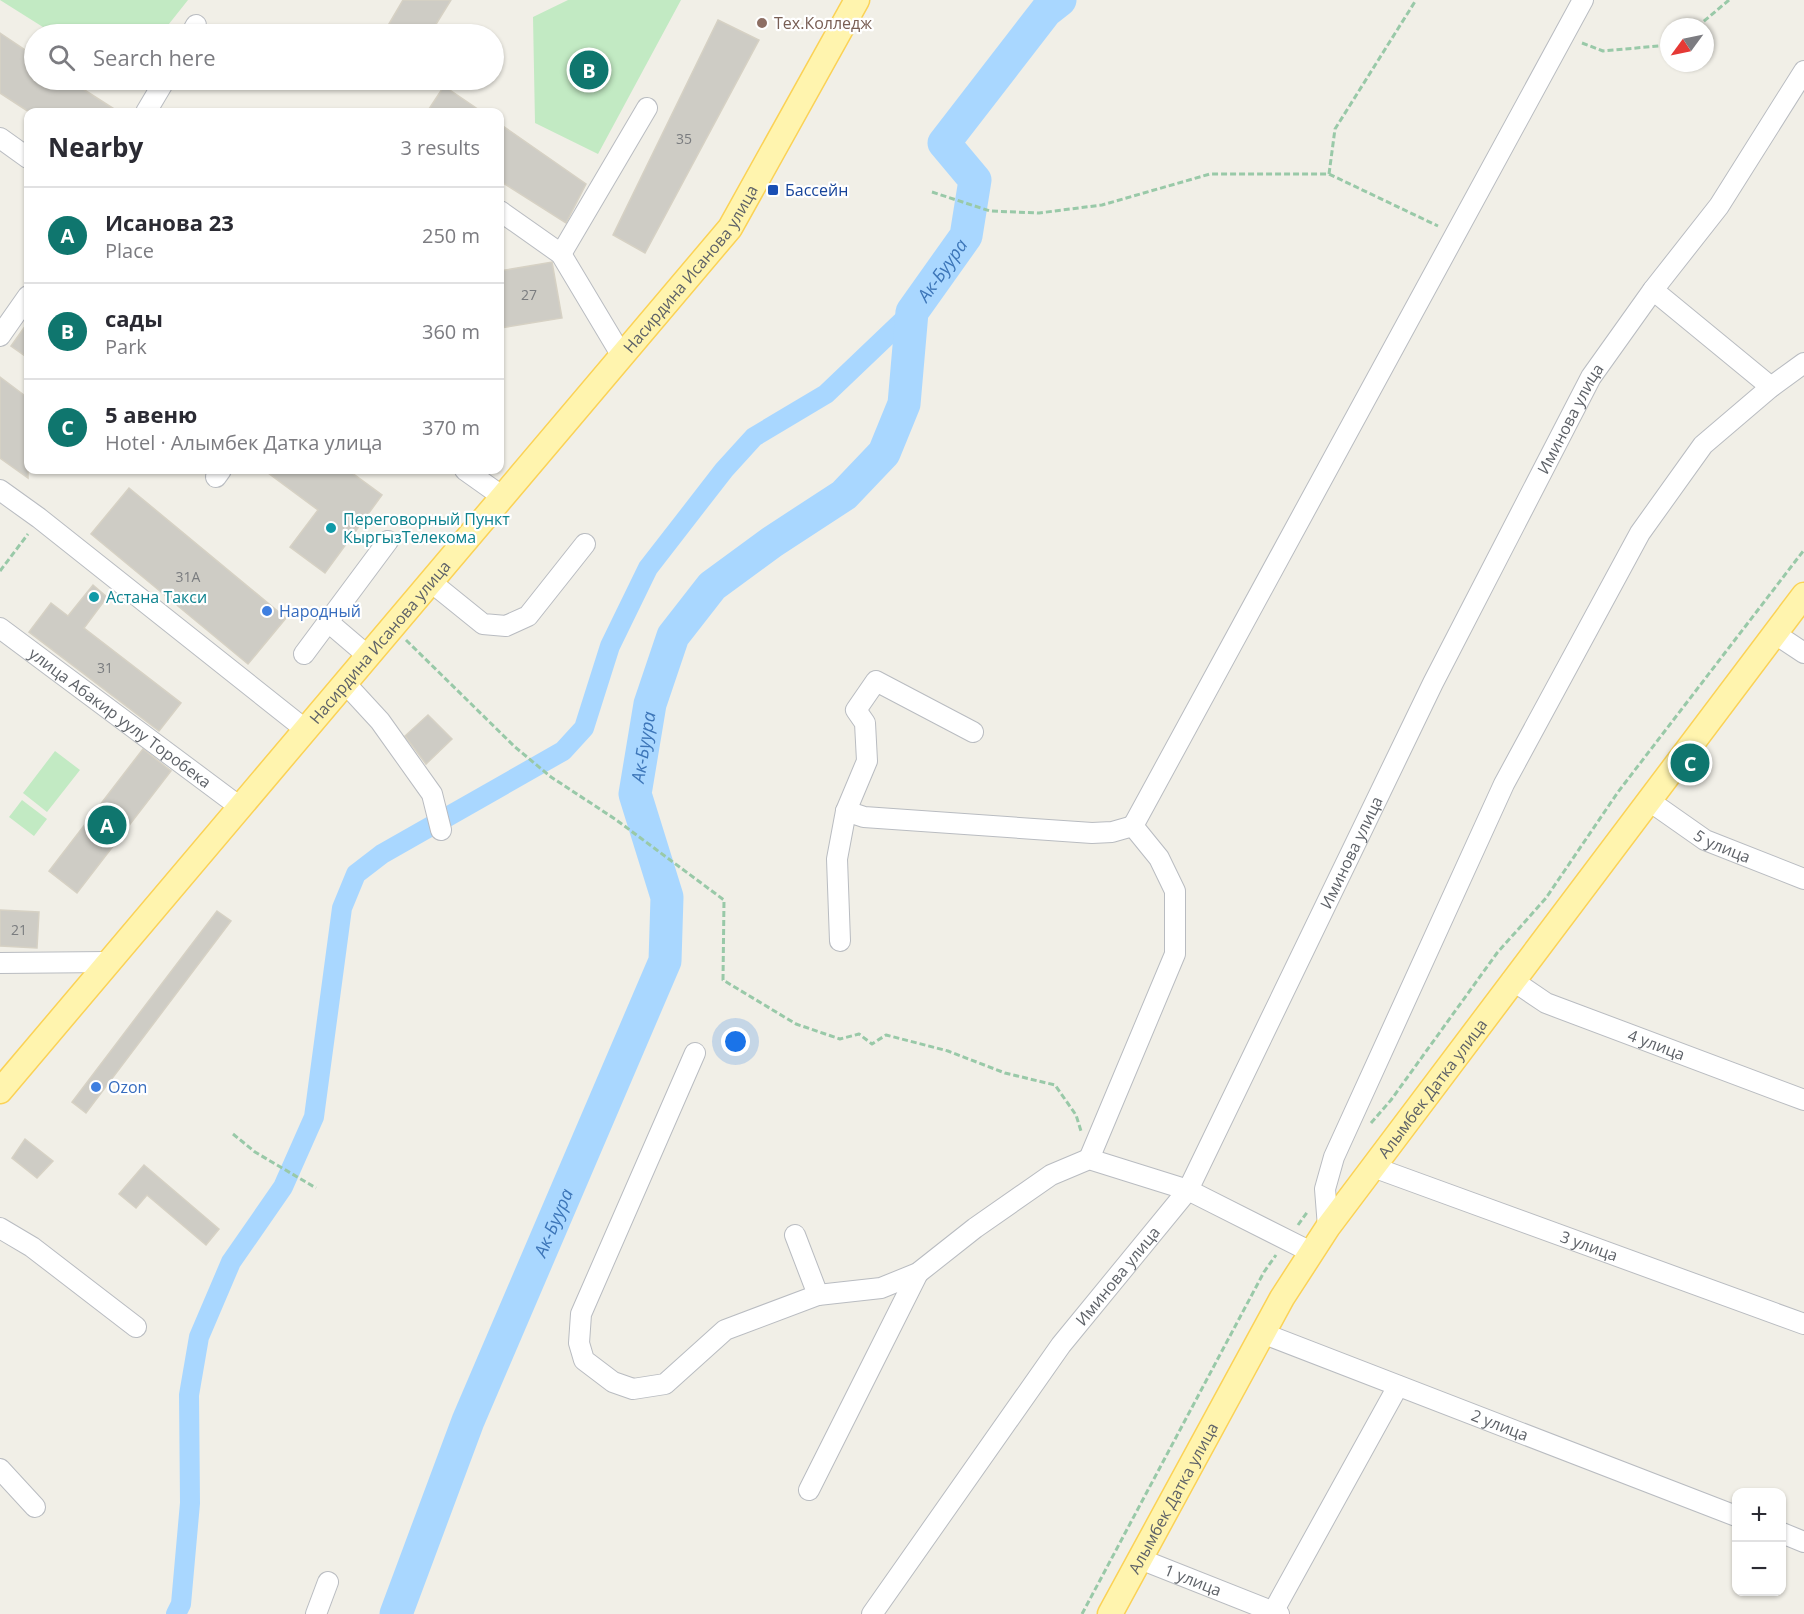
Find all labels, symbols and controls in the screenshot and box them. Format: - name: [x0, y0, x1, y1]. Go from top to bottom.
- place label: Тех.Колледж: [774, 12, 872, 34]
- marker: Тех.Колледж: [755, 16, 769, 30]
- north arrow: [1660, 18, 1714, 72]
- search box: [24, 24, 504, 90]
- icon: search: [45, 41, 78, 74]
- text: Search here: [93, 42, 216, 72]
- pin: B: [570, 48, 608, 92]
- text: Nearby: [48, 129, 143, 165]
- house number: 35: [676, 129, 692, 148]
- text: 3 results: [400, 134, 480, 161]
- place label: Бассейн: [785, 179, 848, 201]
- street label: Насирдина Исанова улица: [618, 181, 763, 357]
- marker: Бассейн: [766, 183, 780, 197]
- text: Исанова 23: [105, 207, 234, 237]
- text: A: [61, 222, 74, 249]
- text: 250 m: [422, 222, 480, 249]
- water label: Ак-Буура: [910, 234, 972, 308]
- text: Place: [105, 237, 154, 264]
- house number: 27: [521, 285, 537, 304]
- text: сады: [105, 303, 163, 333]
- text: B: [61, 318, 74, 345]
- text: 360 m: [422, 318, 480, 345]
- text: Park: [105, 333, 147, 360]
- street label: Иминова улица: [1532, 359, 1608, 478]
- text: 5 авеню: [105, 399, 197, 429]
- text: C: [61, 414, 74, 441]
- text: 370 m: [422, 414, 480, 441]
- text: Hotel · Алымбек Датка улица: [105, 429, 382, 456]
- place label: Переговорный Пункт КыргызТелекома: [343, 508, 510, 548]
- marker: Переговорный Пункт КыргызТелекома: [324, 521, 338, 535]
- street label: Насирдина Исанова улица: [304, 556, 455, 729]
- house number: 31А: [176, 567, 201, 586]
- place label: Астана Такси: [106, 586, 207, 608]
- marker: Астана Такси: [87, 590, 101, 604]
- place label: Народный: [279, 600, 361, 622]
- marker: Народный: [260, 604, 274, 618]
- street label: улица Абакир уулу Торобека: [25, 642, 216, 793]
- house number: 31: [97, 658, 113, 677]
- water label: Ак-Буура: [625, 710, 661, 786]
- pin: C: [1670, 740, 1710, 786]
- street label: Иминова улица: [1315, 793, 1388, 912]
- pin: A: [88, 802, 126, 848]
- street label: 5 улица: [1689, 824, 1754, 868]
- house number: 21: [11, 920, 27, 939]
- street label: Алымбек Датка улица: [1373, 1014, 1492, 1162]
- street label: 4 улица: [1625, 1024, 1688, 1065]
- your location: [721, 1027, 750, 1056]
- place label: Ozon: [108, 1076, 147, 1098]
- marker: Ozon: [89, 1080, 103, 1094]
- water label: Ак-Буура: [527, 1185, 578, 1262]
- street label: Иминова улица: [1070, 1222, 1165, 1330]
- street label: 3 улица: [1557, 1225, 1621, 1266]
- street label: 2 улица: [1468, 1404, 1532, 1446]
- street label: Алымбек Датка улица: [1123, 1419, 1223, 1578]
- map controls: [1732, 1488, 1786, 1596]
- button: +: [1732, 1488, 1786, 1542]
- button: −: [1732, 1542, 1786, 1596]
- street label: 1 улица: [1161, 1559, 1225, 1601]

